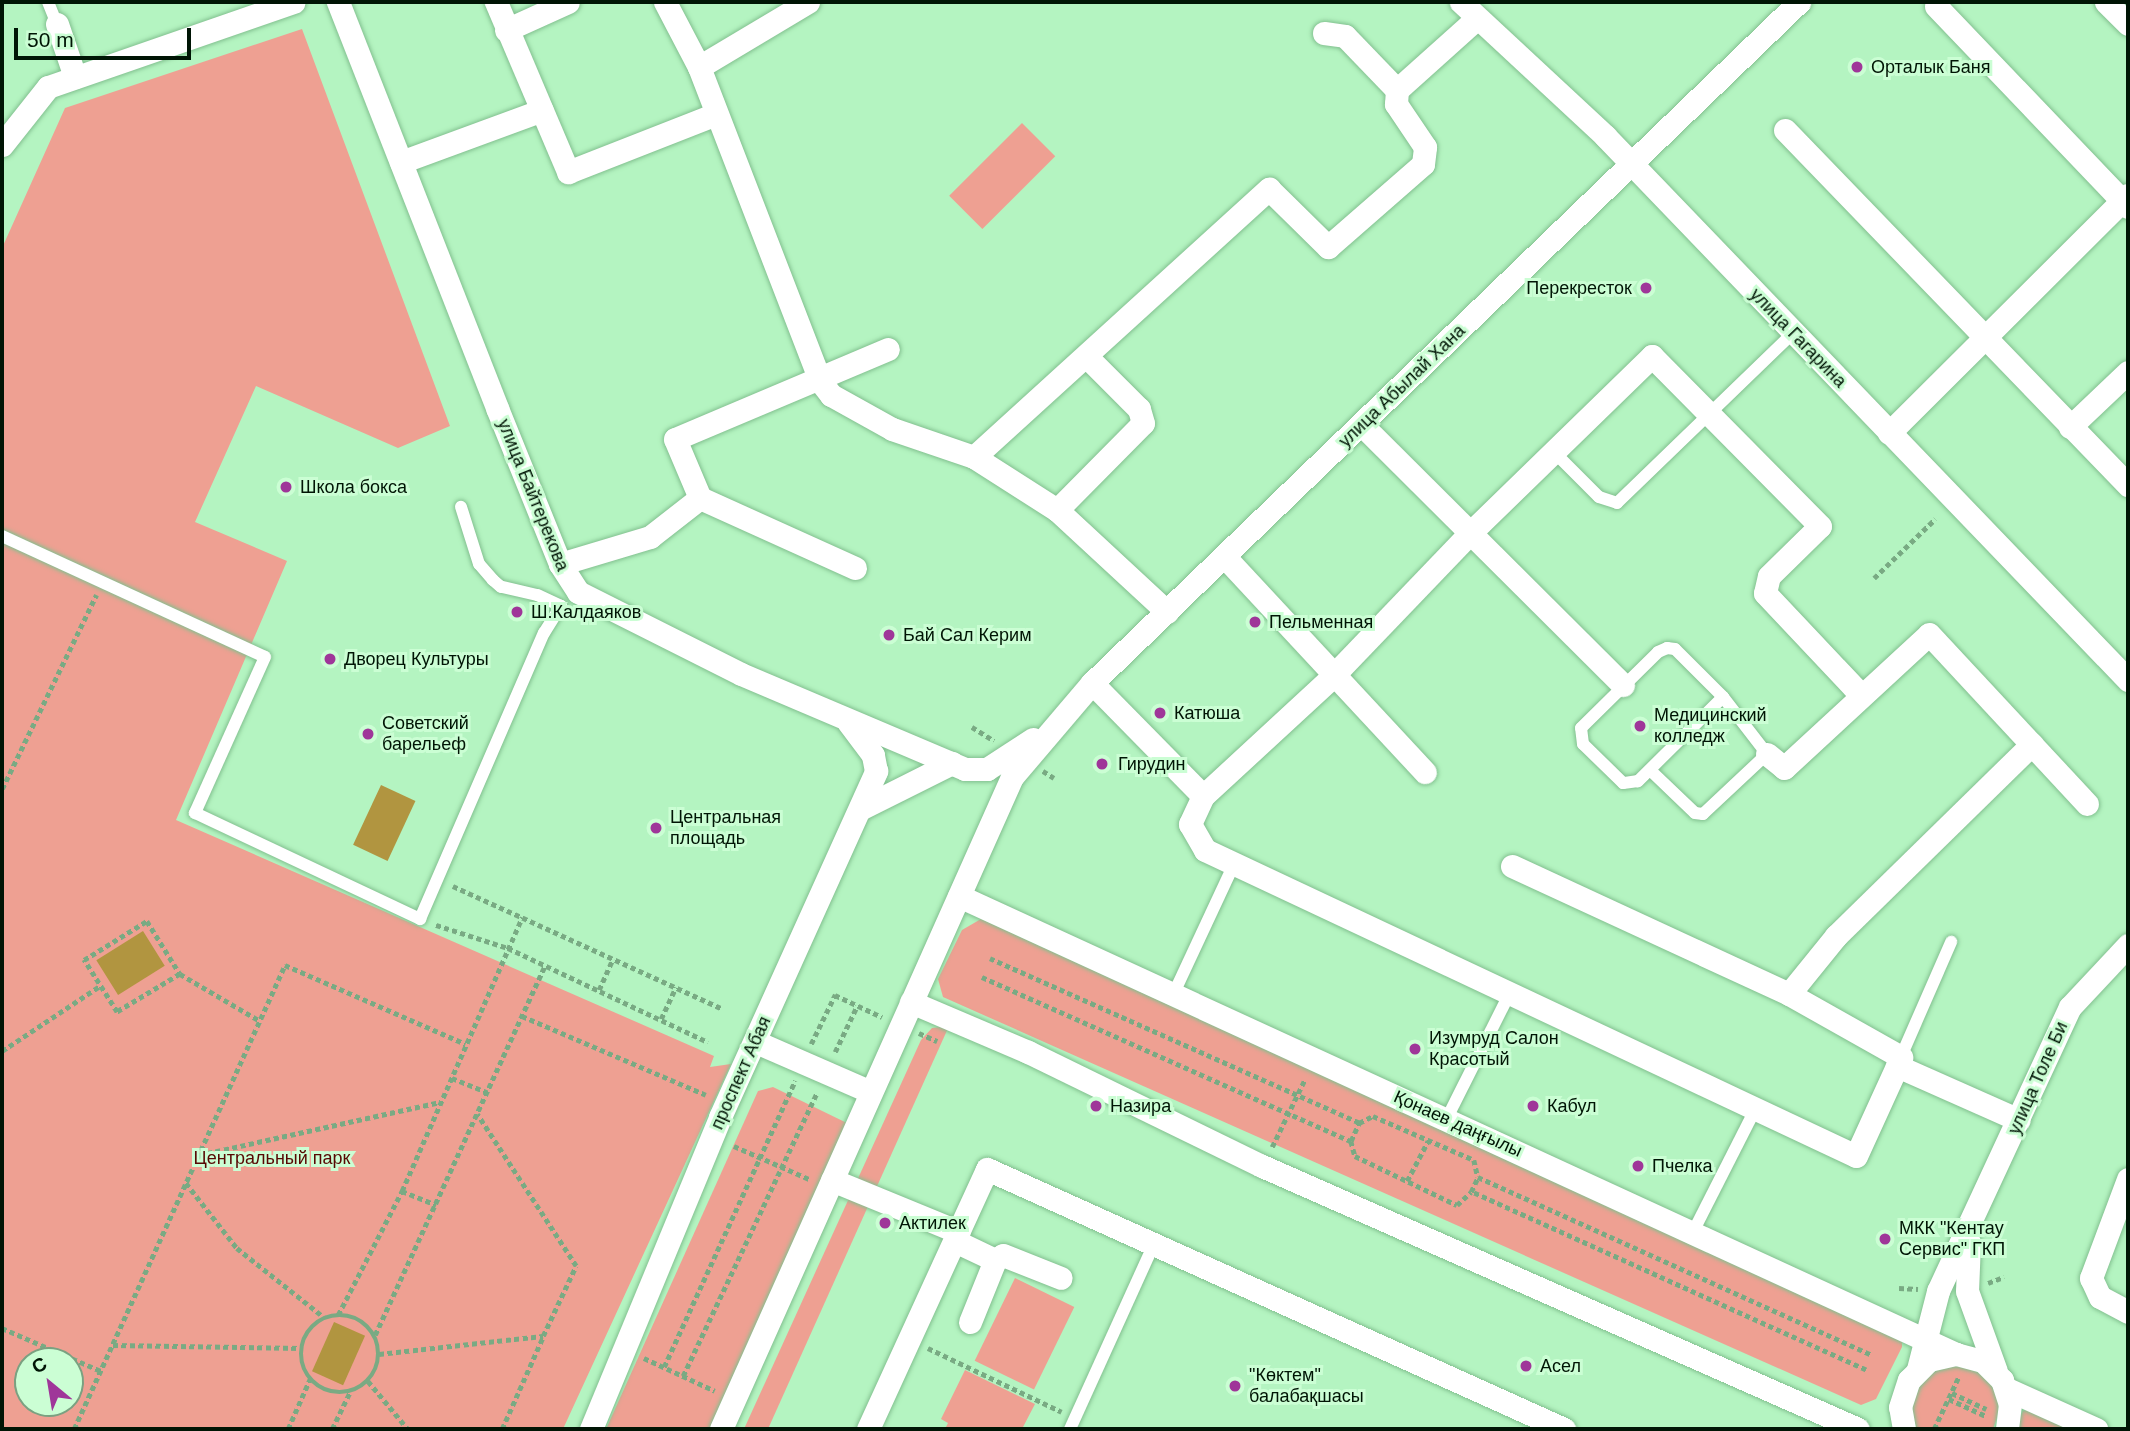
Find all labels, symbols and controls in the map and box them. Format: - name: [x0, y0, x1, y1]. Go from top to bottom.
- scale bar: [18, 14, 194, 58]
- text: 50 m: [27, 28, 74, 51]
- place label: Орталык Баня: [1871, 56, 1990, 78]
- marker: Орталык Баня: [1849, 59, 1865, 75]
- place label: Перекресток: [1526, 277, 1632, 299]
- marker: Перекресток: [1638, 280, 1654, 296]
- street label: улица Гагарина: [1745, 284, 1851, 392]
- street label: улица Абылай Хана: [1334, 320, 1470, 452]
- street label: улица Байтерекова: [493, 416, 573, 574]
- place label: Школа бокса: [300, 476, 407, 498]
- marker: Школа бокса: [278, 479, 294, 495]
- place label: Ш.Калдаяков: [531, 601, 641, 623]
- marker: Ш.Калдаяков: [509, 604, 525, 620]
- place label: Пельменная: [1269, 611, 1373, 633]
- marker: Пельменная: [1247, 614, 1263, 630]
- place label: Бай Сал Керим: [903, 624, 1032, 646]
- marker: Бай Сал Керим: [881, 627, 897, 643]
- place label: Дворец Культуры: [344, 648, 489, 670]
- marker: Дворец Культуры: [322, 651, 338, 667]
- place label: Катюша: [1174, 702, 1240, 724]
- marker: Катюша: [1152, 705, 1168, 721]
- place label: Медицинский колледж: [1654, 705, 1767, 748]
- place label: Советский барельеф: [382, 713, 469, 756]
- marker: Медицинский колледж: [1632, 718, 1648, 734]
- marker: Советский барельеф: [360, 726, 376, 742]
- place label: Гирудин: [1118, 753, 1186, 775]
- marker: Гирудин: [1092, 754, 1112, 774]
- place label: Центральная площадь: [670, 807, 781, 850]
- marker: Центральная площадь: [648, 820, 664, 836]
- street label: проспект Абая: [706, 1013, 776, 1133]
- street label: улица Толе Би: [2004, 1018, 2072, 1138]
- place label: Изумруд Салон Красотый: [1429, 1028, 1559, 1070]
- marker: Изумруд Салон Красотый: [1407, 1041, 1423, 1057]
- street label: Қонаев даңғылы: [1390, 1086, 1526, 1162]
- place label: Назира: [1110, 1095, 1171, 1117]
- place label: Кабул: [1547, 1095, 1597, 1117]
- marker: Назира: [1088, 1098, 1104, 1114]
- marker: Кабул: [1525, 1098, 1541, 1114]
- park label: Центральный парк: [194, 1147, 350, 1169]
- place label: Пчелка: [1652, 1155, 1713, 1177]
- marker: Пчелка: [1630, 1158, 1646, 1174]
- place label: Актилек: [899, 1212, 966, 1234]
- marker: Актилек: [877, 1215, 893, 1231]
- place label: МКК "Кентау Сервис" ГКП: [1899, 1218, 2005, 1260]
- marker: МКК "Кентау Сервис" ГКП: [1877, 1231, 1893, 1247]
- north arrow: [14, 1347, 84, 1417]
- text: С: [28, 1353, 50, 1378]
- place label: Асел: [1540, 1355, 1581, 1377]
- marker: Асел: [1518, 1358, 1534, 1374]
- place label: "Көктем" балабақшасы: [1249, 1365, 1364, 1408]
- marker: "Көктем" балабақшасы: [1227, 1378, 1243, 1394]

